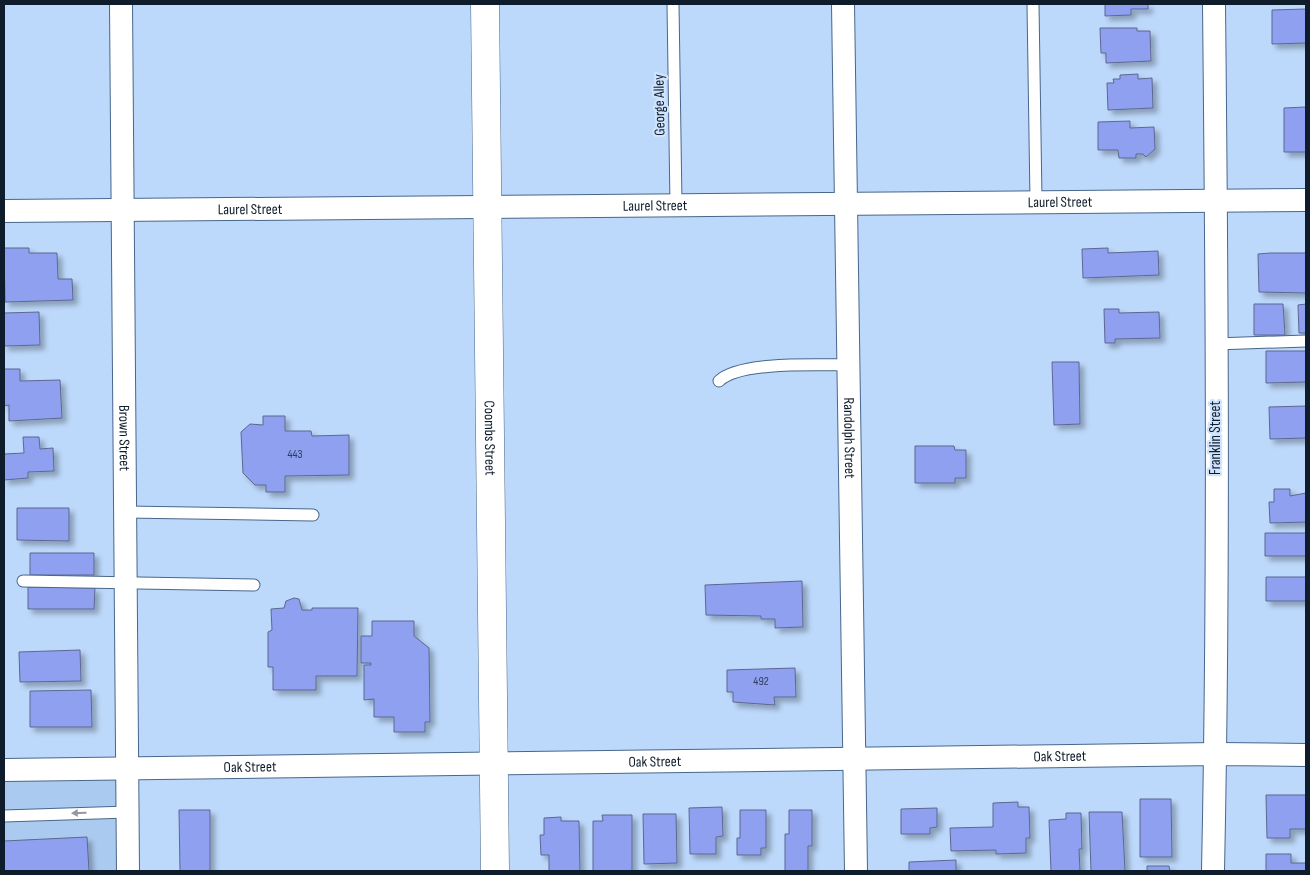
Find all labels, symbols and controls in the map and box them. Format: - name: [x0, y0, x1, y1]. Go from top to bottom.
- street label: George Alley: [649, 74, 670, 136]
- street label: Laurel Street: [1028, 193, 1093, 212]
- street label: Laurel Street: [623, 196, 688, 216]
- street label: Laurel Street: [218, 200, 283, 219]
- street label: Randolph Street: [839, 397, 859, 479]
- street label: Coombs Street: [480, 400, 499, 476]
- street label: Franklin Street: [1206, 401, 1225, 475]
- street label: Brown Street: [114, 405, 134, 471]
- house number: 443: [287, 447, 303, 462]
- house number: 492: [753, 674, 769, 689]
- street label: Oak Street: [1033, 747, 1087, 766]
- street label: Oak Street: [628, 752, 682, 772]
- street label: Oak Street: [223, 757, 277, 777]
- one-way arrow: [71, 810, 87, 818]

